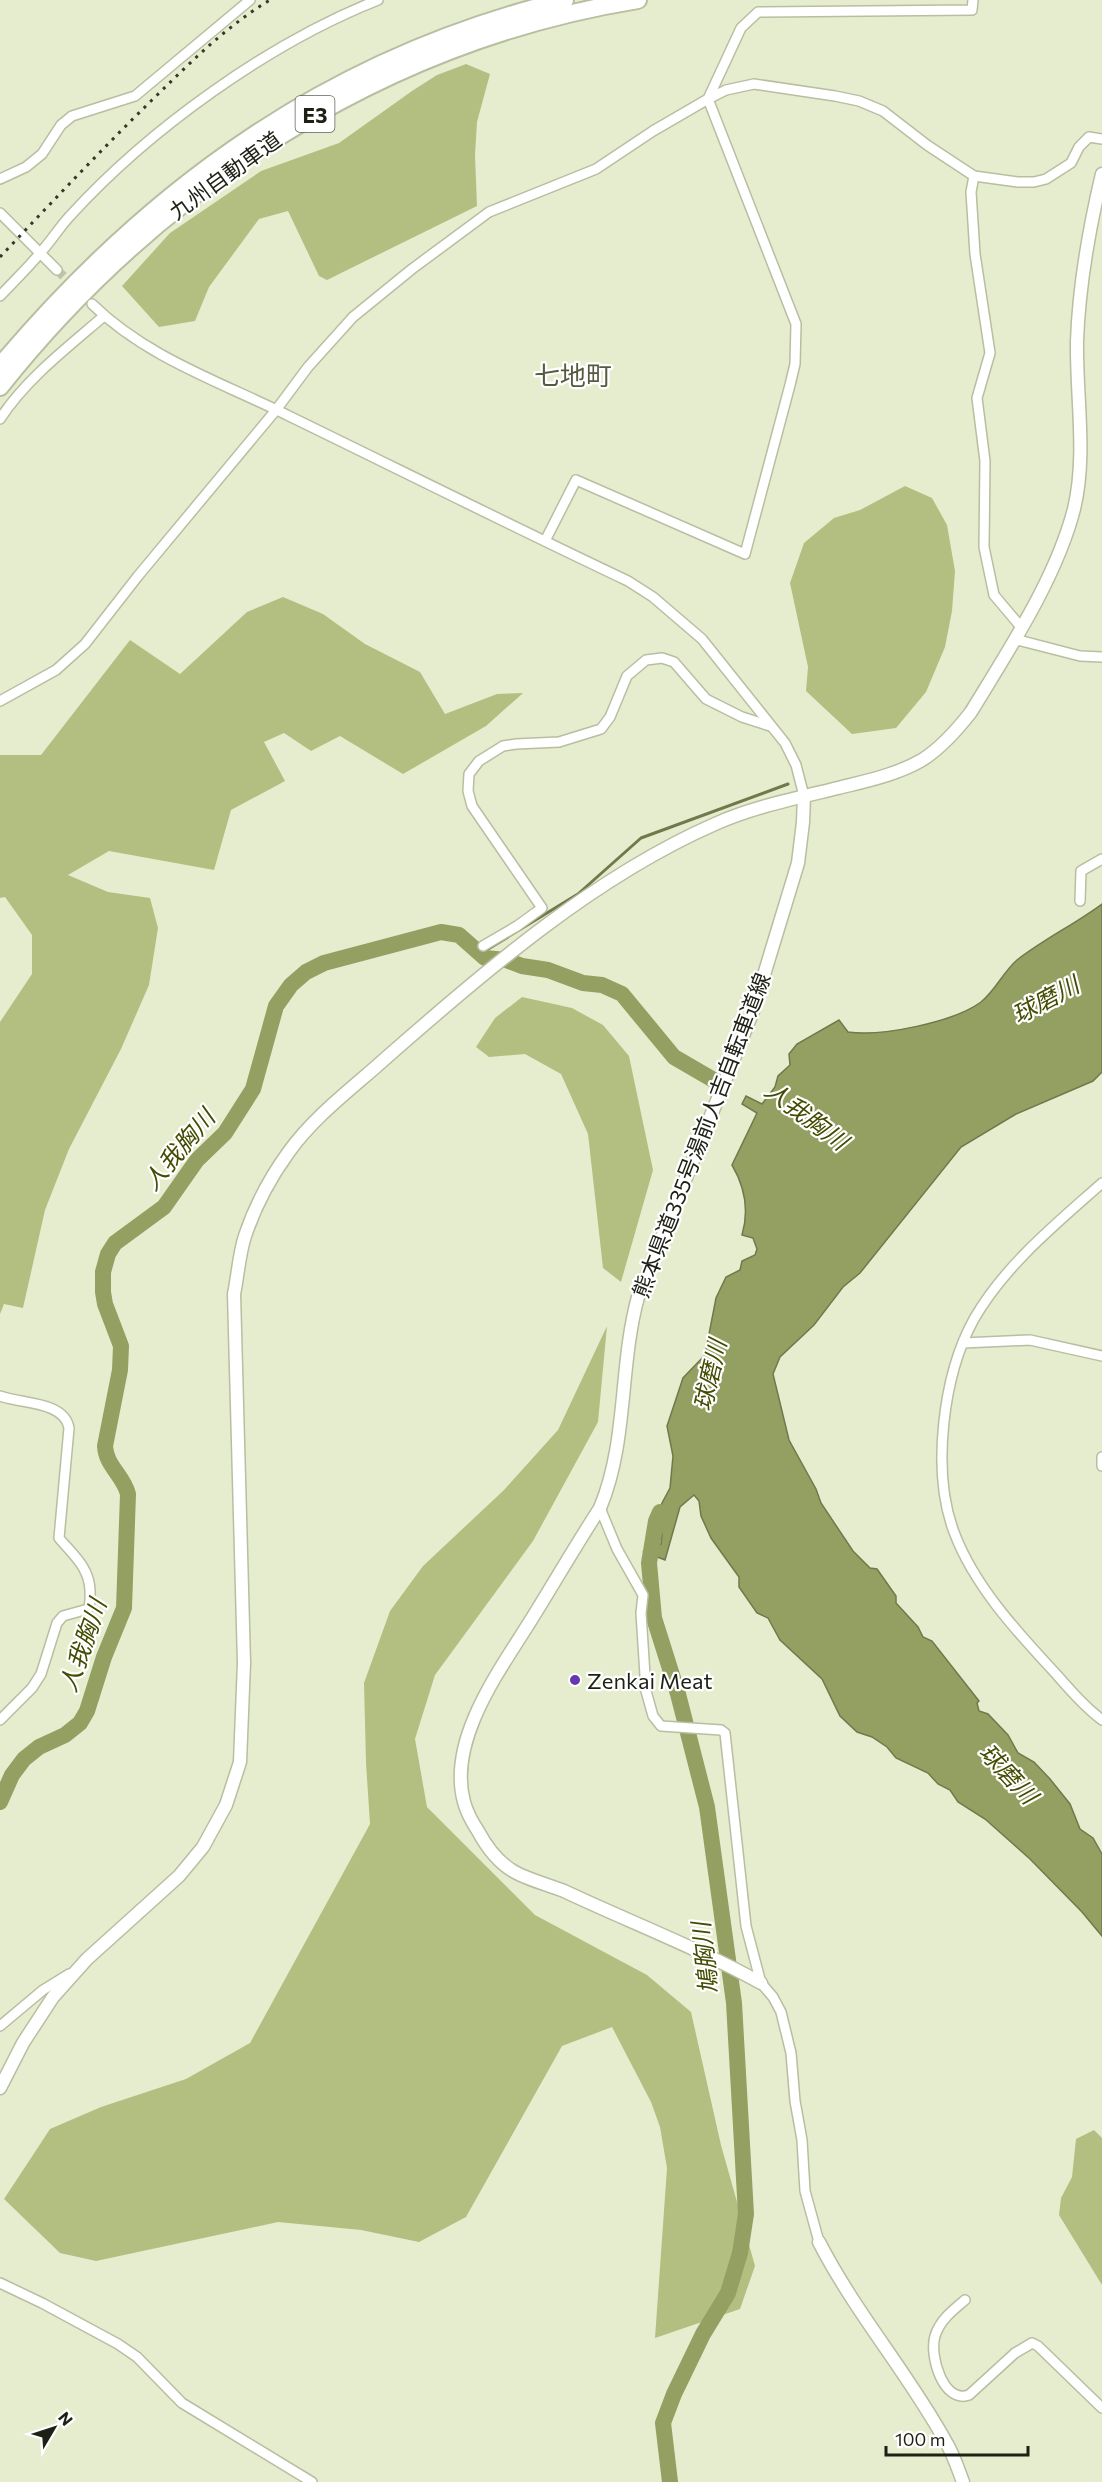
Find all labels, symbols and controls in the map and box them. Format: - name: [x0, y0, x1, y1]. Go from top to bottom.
- road number: E3: [296, 96, 334, 132]
- street label: 九州自動車道: [164, 125, 286, 225]
- district label: 七地町: [534, 359, 612, 390]
- water label: 球磨川: [1006, 968, 1086, 1029]
- street label: 熊本県道335号湯前人吉自転車道線: [626, 969, 776, 1301]
- water label: 人我胸川: [760, 1075, 856, 1157]
- water label: 人我胸川: [136, 1101, 222, 1195]
- water label: 球磨川: [687, 1334, 732, 1413]
- water label: 人我胸川: [53, 1592, 112, 1695]
- place label: Zenkai Meat: [587, 1667, 712, 1694]
- marker: Zenkai Meat: [568, 1673, 582, 1687]
- water label: 球磨川: [974, 1737, 1046, 1811]
- water label: 鳩胸川: [685, 1918, 723, 1995]
- north arrow: [24, 2398, 84, 2458]
- text: N: [55, 2408, 77, 2429]
- scale bar: [886, 2419, 1028, 2457]
- text: 100 m: [895, 2428, 945, 2450]

